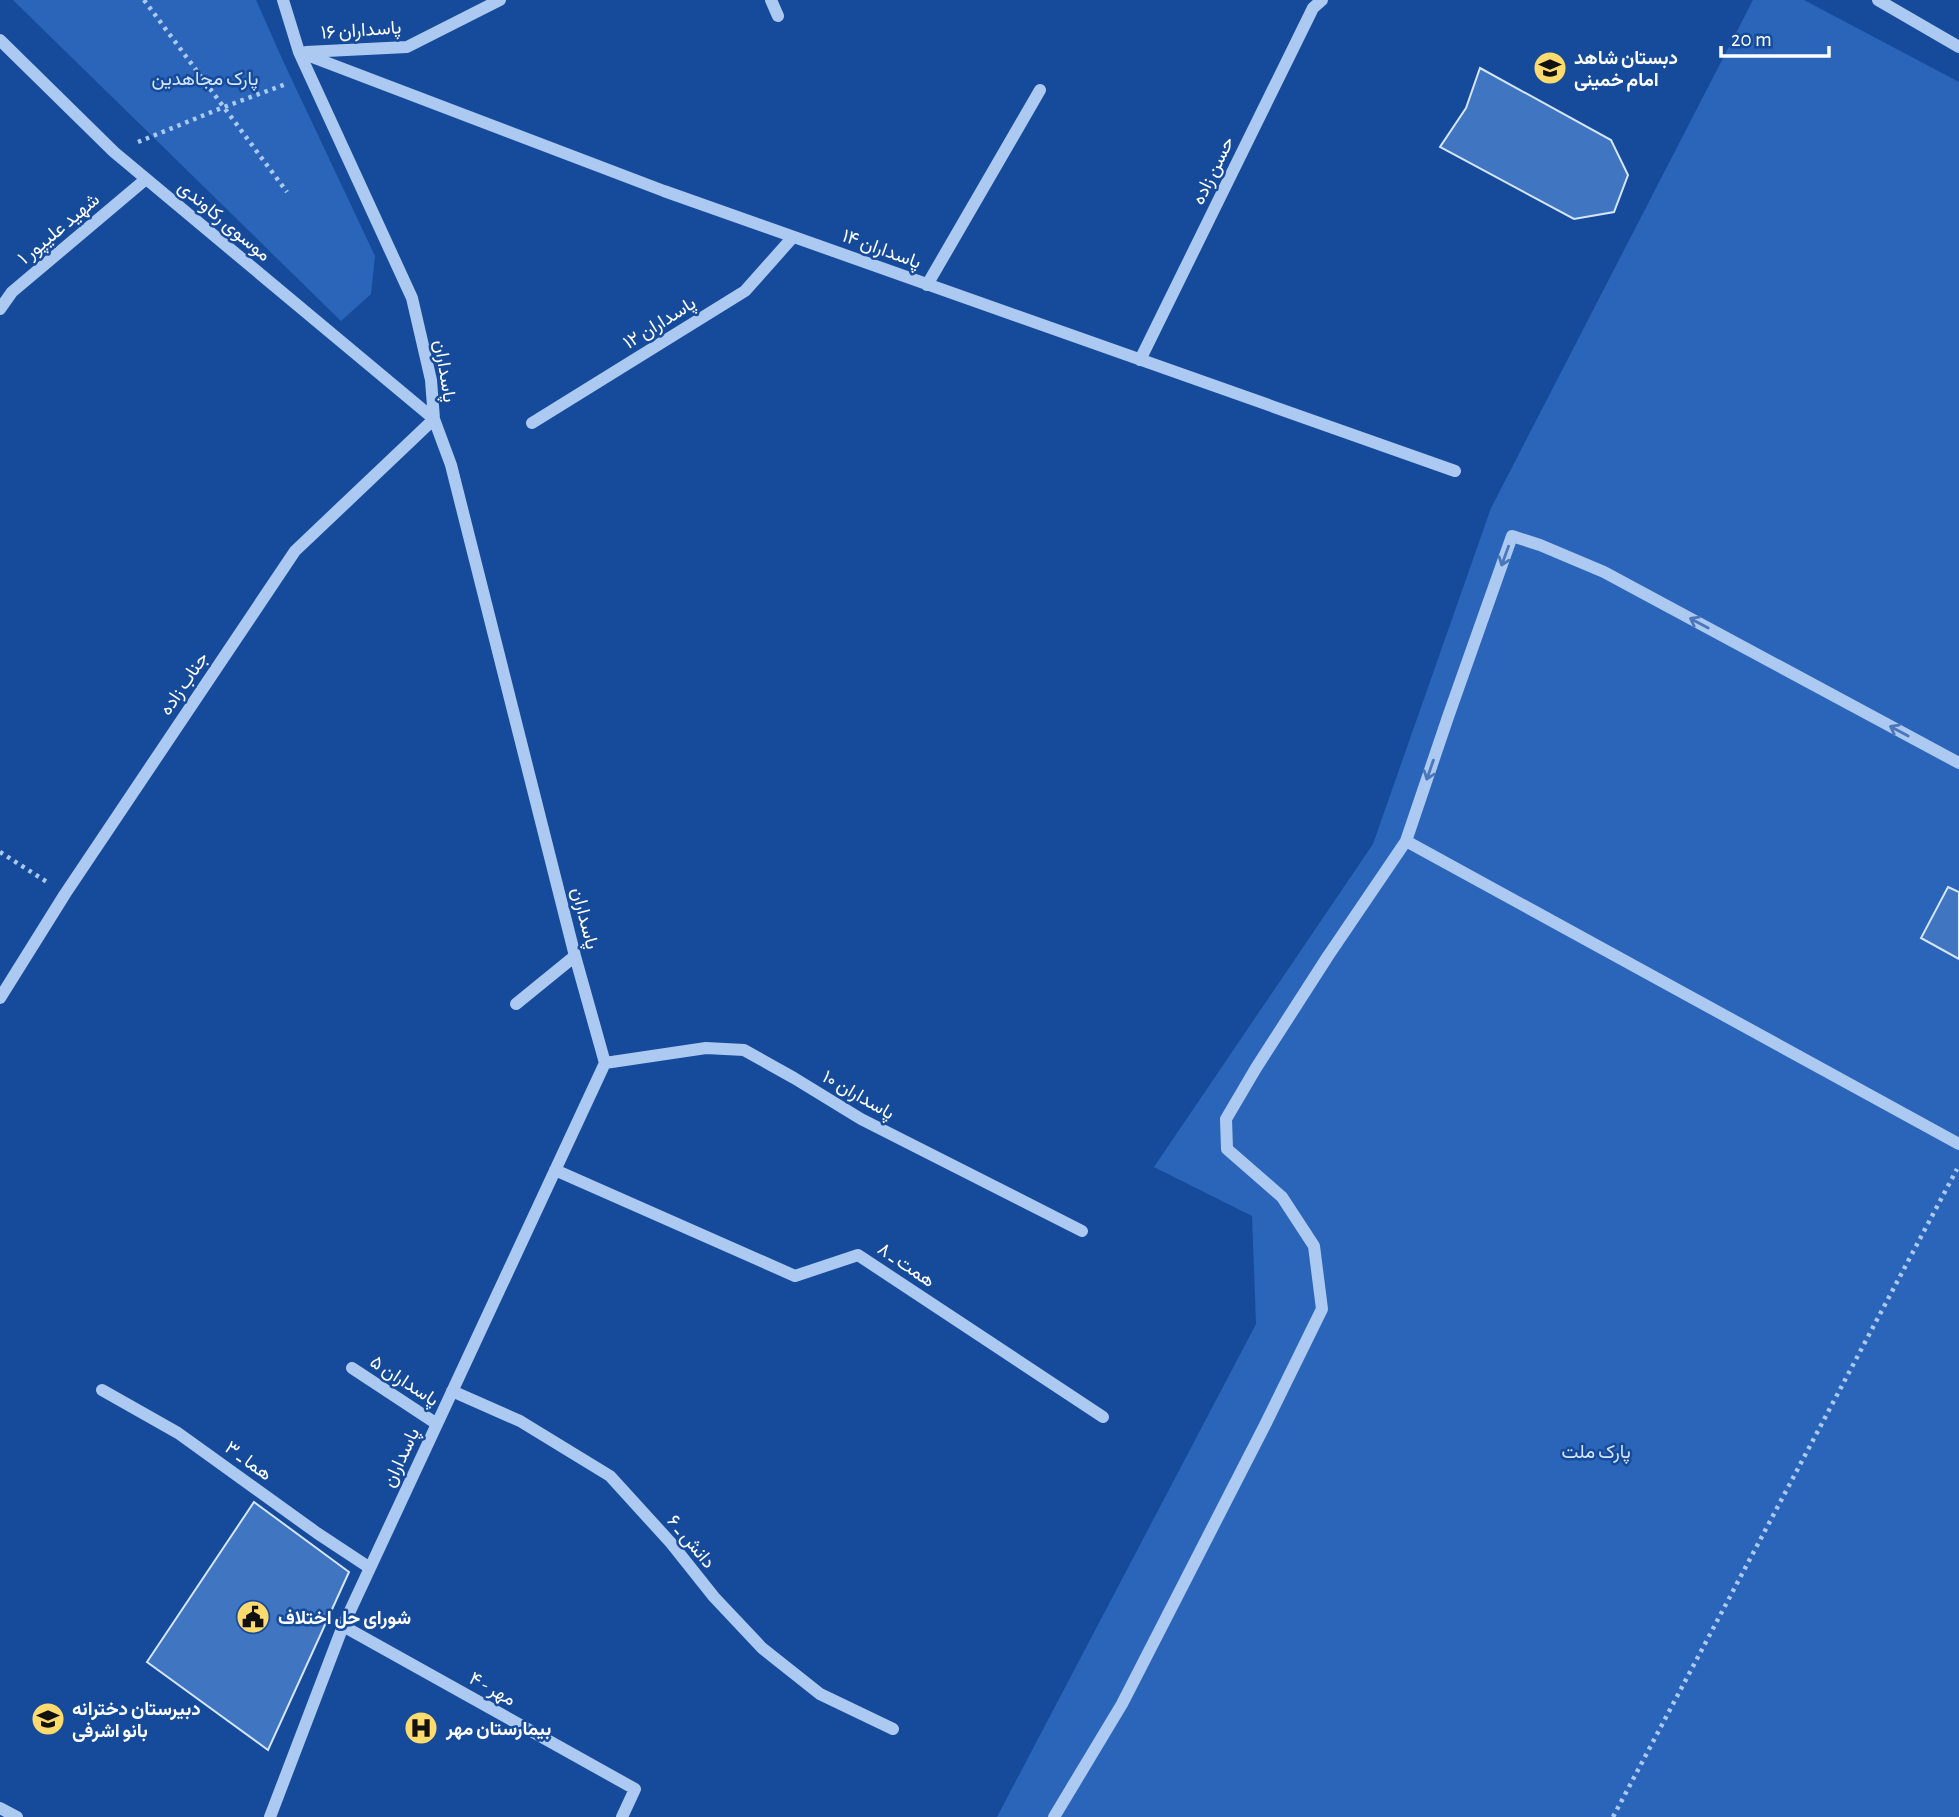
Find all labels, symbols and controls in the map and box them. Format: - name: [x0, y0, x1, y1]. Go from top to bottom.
- scale bar: [1721, 14, 1829, 58]
- street label: پاسداران ۱۶: [320, 18, 402, 46]
- text: 20 m: [1731, 29, 1772, 50]
- school or university icon: دبستان شاهد امام خمینی: [1531, 49, 1569, 87]
- place label: دبستان شاهد امام خمینی: [1574, 49, 1678, 92]
- park label: پارک مجاهدین: [151, 70, 259, 92]
- street label: حسن زاده: [1189, 134, 1239, 208]
- street label: موسوی رکاوندی: [174, 177, 274, 266]
- street label: شهید علیپور ۱: [15, 190, 105, 271]
- street label: پاسداران ۱۴: [839, 226, 923, 275]
- street label: پاسداران ۱۲: [620, 294, 701, 355]
- street label: پاسداران: [427, 339, 459, 404]
- one-way arrow: [1498, 544, 1510, 566]
- one-way arrow: [1689, 616, 1709, 630]
- street label: جناب زاده: [156, 649, 213, 719]
- one-way arrow: [1889, 724, 1910, 737]
- one-way arrow: [1423, 759, 1435, 781]
- street label: پاسداران: [565, 886, 601, 952]
- street label: پاسداران ۱۰: [818, 1067, 897, 1126]
- street label: همت ـ ۸: [874, 1239, 938, 1291]
- street label: پاسداران ۵: [365, 1352, 442, 1413]
- street label: پاسداران: [379, 1425, 426, 1491]
- street label: هما ـ ۳: [221, 1438, 275, 1485]
- park label: پارک ملت: [1561, 1443, 1631, 1465]
- street label: دانش ـ ۶: [662, 1512, 718, 1573]
- public building icon: شورای حل اختلاف: [234, 1598, 272, 1636]
- place label: شورای حل اختلاف: [278, 1609, 411, 1630]
- street label: مهر - ۴: [465, 1669, 519, 1711]
- school or university icon: دبیرستان دخترانه بانو اشرفی: [29, 1700, 67, 1738]
- place label: دبیرستان دخترانه بانو اشرفی: [72, 1700, 201, 1743]
- hospital icon: بیمارستان مهر: [402, 1709, 440, 1747]
- place label: بیمارستان مهر: [445, 1720, 551, 1741]

